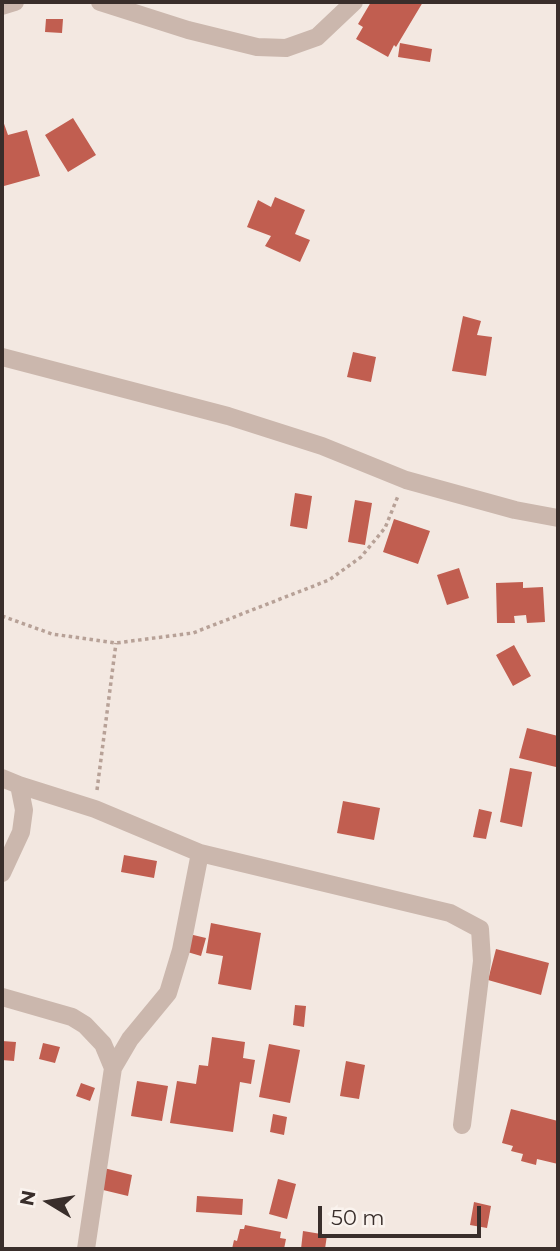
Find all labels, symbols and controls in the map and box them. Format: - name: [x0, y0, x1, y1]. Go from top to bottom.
- north arrow: [14, 1167, 84, 1237]
- text: N: [15, 1188, 41, 1208]
- scale bar: [322, 1192, 485, 1236]
- text: 50 m: [331, 1205, 385, 1230]

